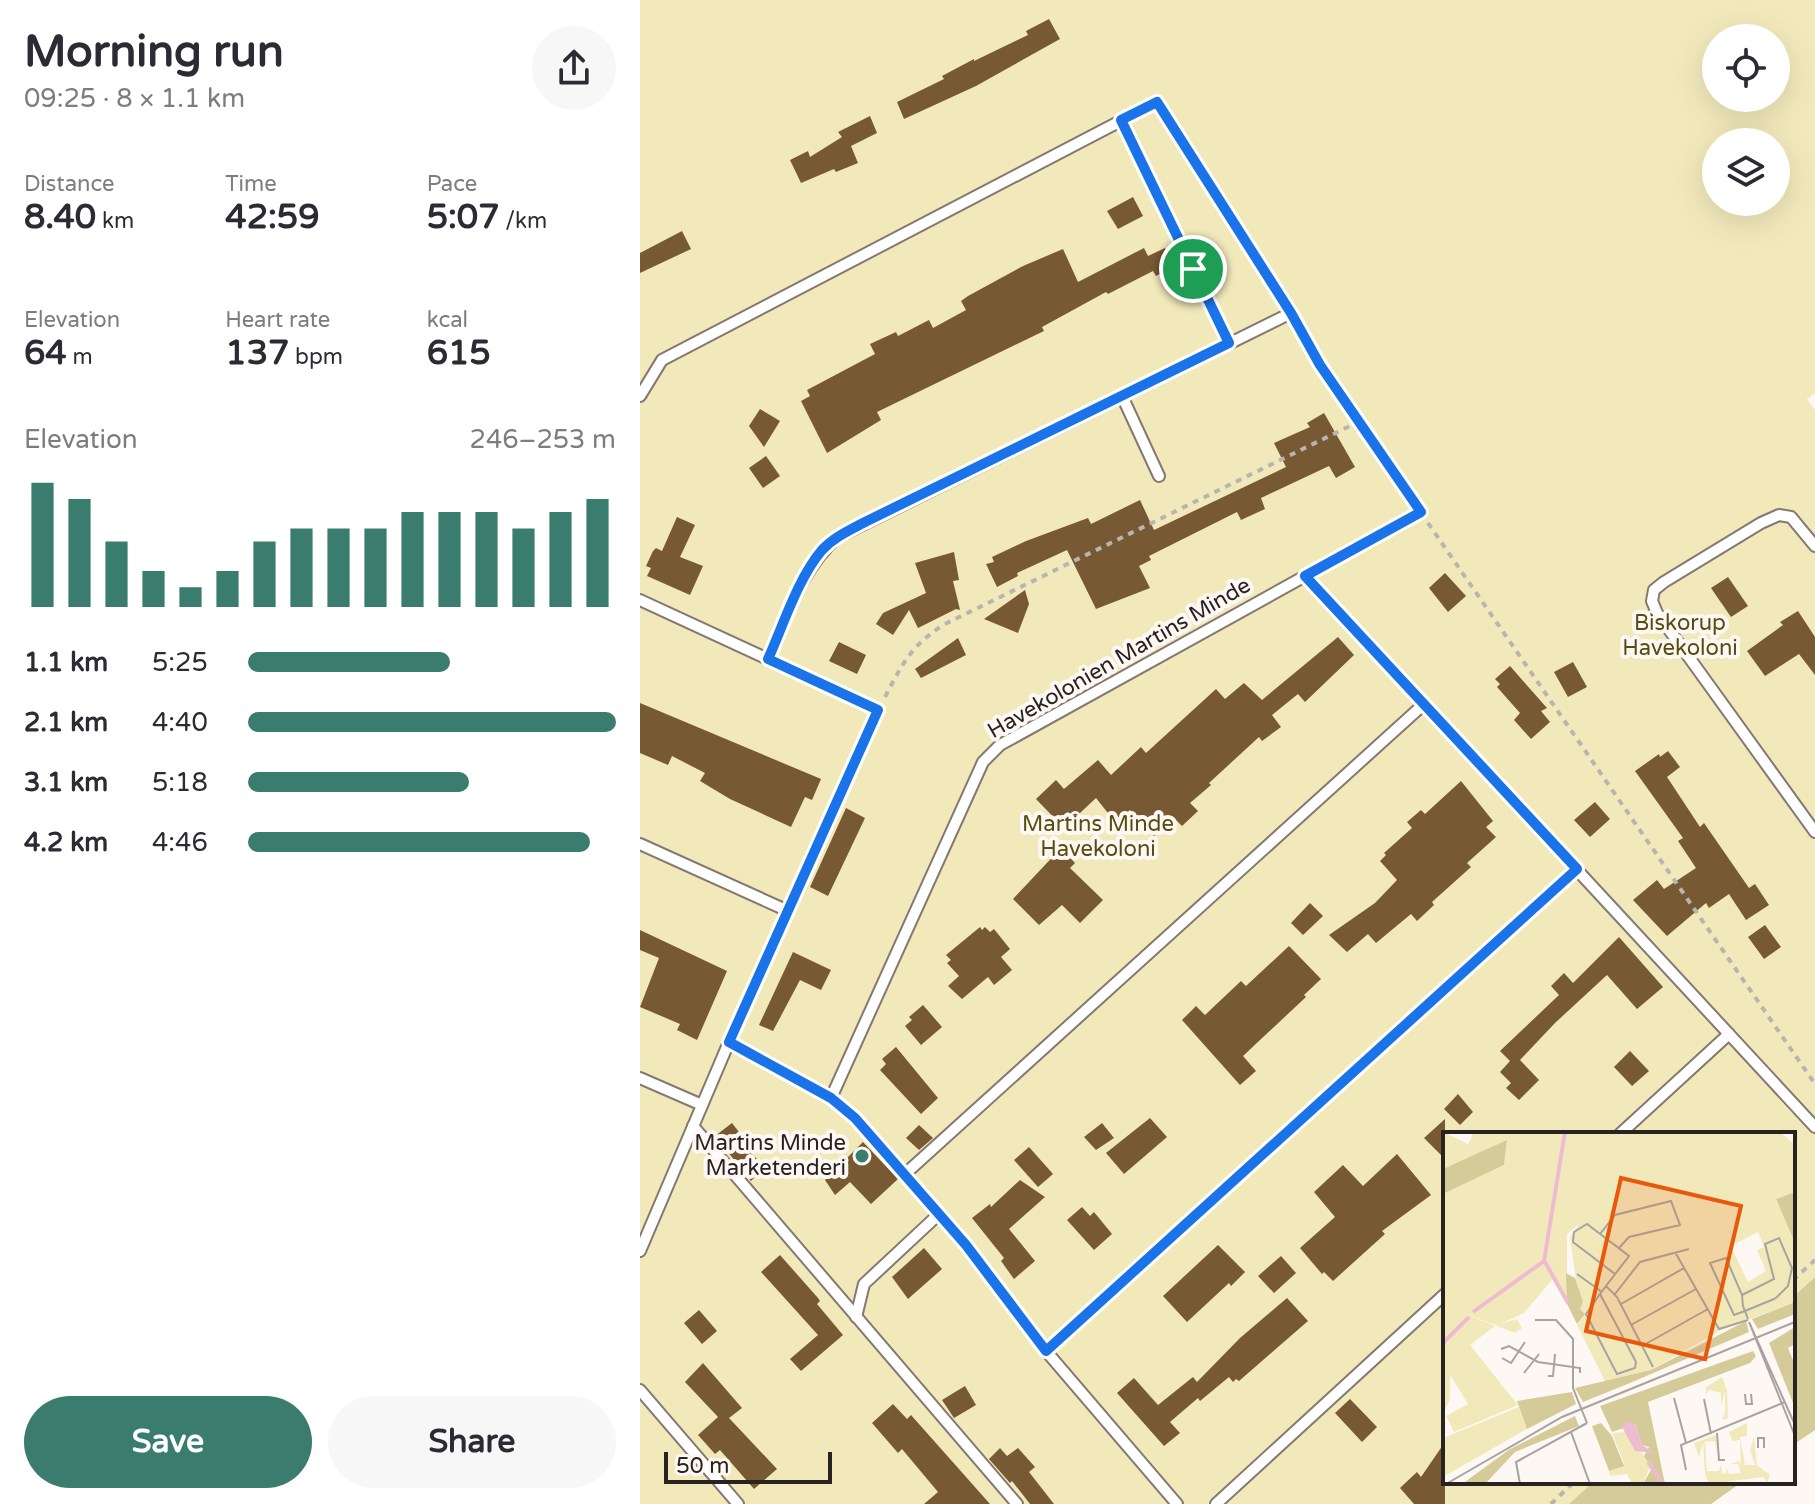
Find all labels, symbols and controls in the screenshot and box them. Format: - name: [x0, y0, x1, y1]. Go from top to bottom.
- map controls: [1702, 24, 1790, 216]
- button: locate: [1702, 24, 1790, 112]
- text: Morning run: [24, 26, 284, 79]
- button: share: [532, 26, 616, 110]
- text: 09:25 · 8 × 1.1 km: [24, 83, 245, 114]
- button: layers: [1702, 128, 1790, 216]
- text: Distance: [24, 171, 115, 197]
- text: Time: [225, 171, 277, 197]
- text: Pace: [427, 171, 477, 197]
- text: 8.40: [24, 197, 96, 238]
- text: 42:59: [225, 197, 320, 238]
- text: 5:07: [427, 197, 500, 238]
- text: km: [96, 208, 134, 234]
- text: /km: [500, 208, 547, 234]
- pin: [1159, 235, 1227, 303]
- icon: arrive: [1171, 247, 1215, 291]
- text: Elevation: [24, 307, 120, 333]
- text: Heart rate: [225, 307, 330, 333]
- text: kcal: [427, 307, 468, 333]
- text: 64: [24, 333, 67, 374]
- text: 137: [225, 333, 289, 374]
- text: 615: [427, 333, 491, 374]
- text: m: [67, 344, 93, 370]
- text: bpm: [289, 344, 343, 370]
- text: Elevation: [24, 424, 138, 455]
- text: 246–253 m: [470, 424, 616, 455]
- street label: Havekolonien Martins Minde: [983, 572, 1255, 744]
- park label: Biskorup Havekoloni: [1622, 610, 1738, 661]
- text: 1.1 km: [24, 647, 108, 678]
- text: 5:25: [152, 647, 208, 678]
- text: 2.1 km: [24, 707, 108, 738]
- text: 4:40: [152, 707, 208, 738]
- text: 3.1 km: [24, 767, 108, 798]
- text: 5:18: [152, 767, 208, 798]
- park label: Martins Minde Havekoloni: [1022, 811, 1174, 862]
- text: 4.2 km: [24, 827, 108, 858]
- text: 4:46: [152, 827, 208, 858]
- place label: Martins Minde Marketenderi: [694, 1130, 846, 1181]
- inset map: [1443, 1132, 1795, 1484]
- marker: Martins Minde Marketenderi: [853, 1147, 871, 1165]
- button: Save: [24, 1396, 312, 1488]
- button: Share: [328, 1396, 616, 1488]
- scale bar: [664, 1448, 832, 1484]
- text: 50 m: [676, 1453, 730, 1479]

